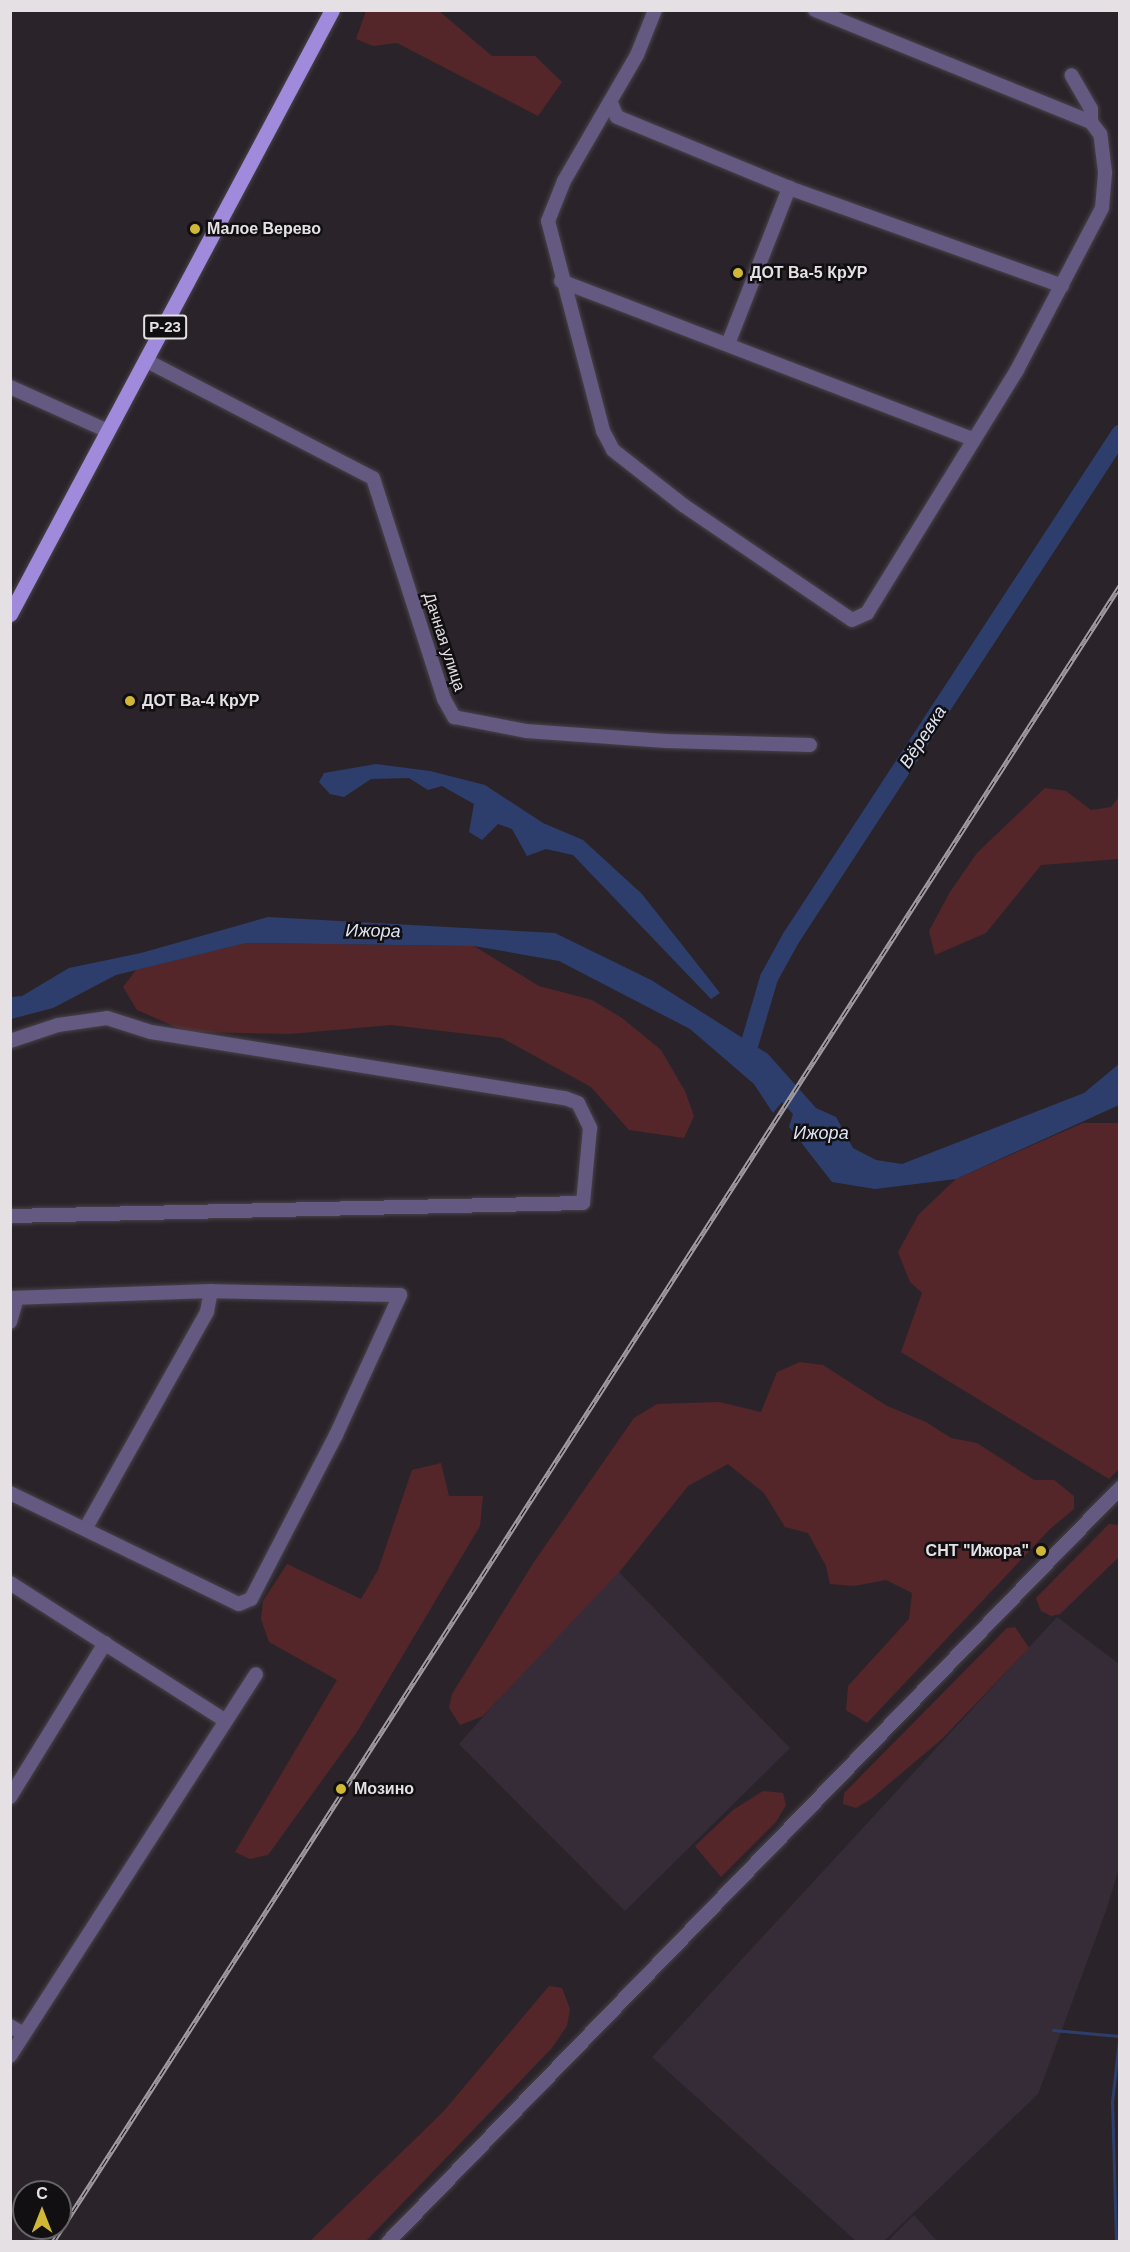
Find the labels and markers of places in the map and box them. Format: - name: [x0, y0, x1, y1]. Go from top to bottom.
- place label: Малое Верево: [207, 219, 321, 239]
- marker: Малое Верево: [188, 222, 202, 236]
- place label: ДОТ Ва-5 КрУР: [750, 263, 867, 283]
- marker: ДОТ Ва-5 КрУР: [731, 266, 745, 280]
- place label: ДОТ Ва-4 КрУР: [142, 691, 259, 711]
- marker: ДОТ Ва-4 КрУР: [123, 694, 137, 708]
- place label: СНТ "Ижора": [926, 1541, 1029, 1561]
- marker: СНТ "Ижора": [1034, 1544, 1048, 1558]
- place label: Мозино: [354, 1779, 414, 1799]
- marker: Мозино: [332, 1780, 350, 1798]

